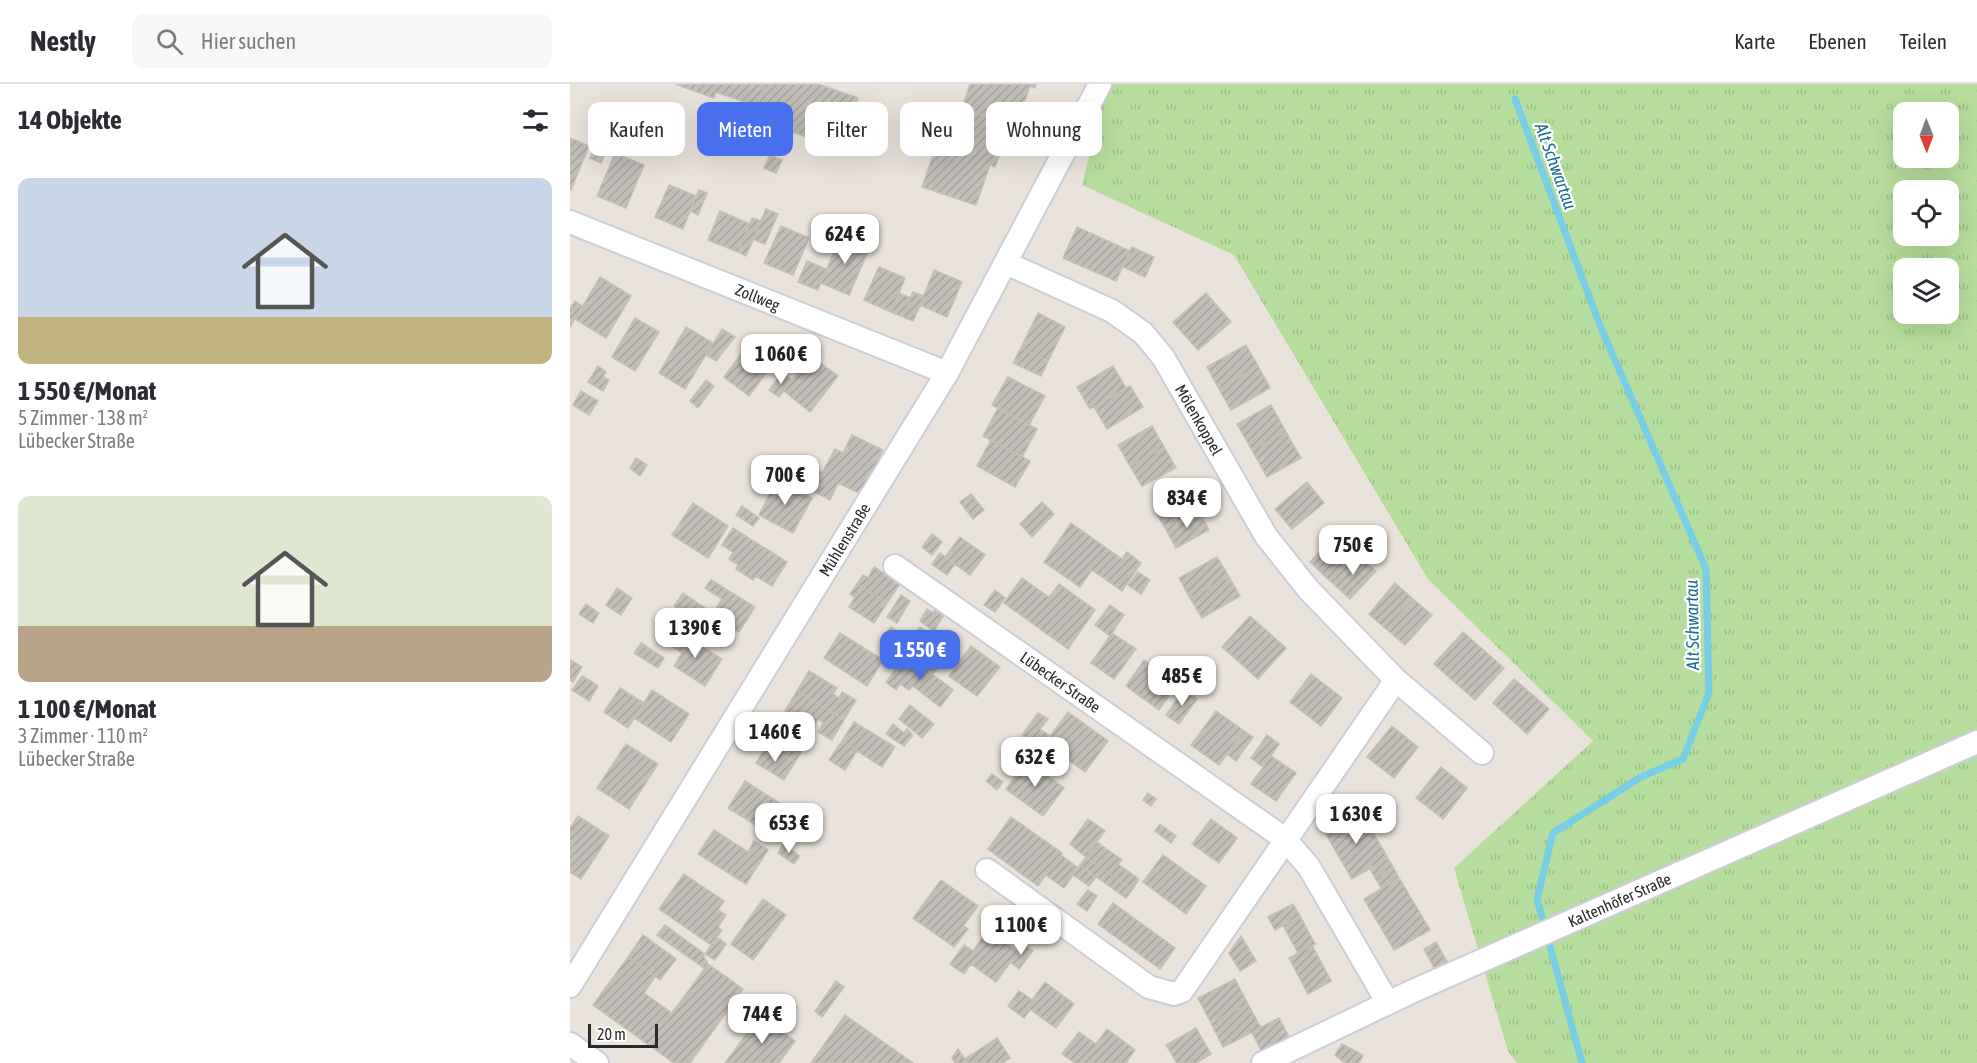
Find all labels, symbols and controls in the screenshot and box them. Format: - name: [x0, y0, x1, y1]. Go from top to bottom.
- search box: [132, 14, 552, 68]
- text: Nestly: [30, 25, 96, 57]
- icon: search: [153, 25, 186, 58]
- text: Hier suchen: [201, 28, 296, 54]
- text: Karte: [1734, 29, 1775, 53]
- text: Ebenen: [1808, 29, 1867, 53]
- text: Teilen: [1900, 29, 1947, 53]
- chip: Kaufen: [588, 102, 685, 156]
- chip: Mieten: [697, 102, 793, 156]
- chip: Filter: [805, 102, 888, 156]
- chip: Neu: [900, 102, 974, 156]
- chip: Wohnung: [986, 102, 1102, 156]
- north arrow: [1893, 102, 1959, 168]
- map controls: [1893, 102, 1959, 324]
- icon: filters: [519, 104, 552, 137]
- text: 14 Objekte: [18, 105, 122, 135]
- water label: Alt Schwartau: [1530, 119, 1581, 212]
- button: locate: [1893, 180, 1959, 246]
- pin: 624 €: [803, 214, 887, 265]
- icon: home: [231, 217, 339, 325]
- text: 624 €: [825, 222, 865, 245]
- button: layers: [1893, 258, 1959, 324]
- street label: Zollweg: [733, 280, 783, 315]
- pin: 1 060 €: [726, 334, 836, 385]
- text: 1 060 €: [755, 342, 807, 365]
- text: 1 550 €/Monat: [18, 376, 156, 406]
- street label: Mölenkoppel: [1172, 381, 1227, 459]
- text: 5 Zimmer · 138 m²: [18, 406, 148, 429]
- text: Lübecker Straße: [18, 429, 135, 452]
- pin: 700 €: [743, 455, 827, 506]
- text: 700 €: [765, 463, 805, 486]
- pin: 834 €: [1145, 478, 1229, 529]
- text: 834 €: [1167, 486, 1207, 509]
- street label: Mühlenstraße: [815, 500, 874, 579]
- pin: 750 €: [1311, 525, 1395, 576]
- text: 750 €: [1333, 533, 1373, 556]
- icon: home: [231, 535, 339, 643]
- water label: Alt Schwartau: [1681, 579, 1703, 671]
- pin: 1 390 €: [640, 608, 750, 659]
- text: 1 390 €: [669, 616, 721, 639]
- pin: 1 550 €: [865, 630, 975, 681]
- text: 1 550 €: [894, 638, 946, 661]
- street label: Lübecker Straße: [1017, 648, 1104, 716]
- pin: 485 €: [1140, 656, 1224, 707]
- text: 485 €: [1162, 664, 1202, 687]
- text: 1 100 €/Monat: [18, 694, 156, 724]
- pin: 1 460 €: [720, 712, 830, 763]
- text: 1 460 €: [749, 720, 801, 743]
- text: 3 Zimmer · 110 m²: [18, 724, 148, 747]
- pin: 632 €: [993, 737, 1077, 788]
- text: 632 €: [1015, 745, 1055, 768]
- text: Lübecker Straße: [18, 747, 135, 770]
- pin: 1 630 €: [1301, 794, 1411, 845]
- text: 1 630 €: [1330, 802, 1382, 825]
- pin: 653 €: [747, 803, 831, 854]
- text: 653 €: [769, 811, 809, 834]
- street label: Kaltenhöfer Straße: [1565, 869, 1674, 930]
- pin: 1 100 €: [966, 905, 1076, 956]
- text: 1 100 €: [995, 913, 1047, 936]
- pin: 744 €: [720, 994, 804, 1045]
- text: 744 €: [742, 1002, 782, 1025]
- scale bar: [588, 1021, 658, 1048]
- text: 20 m: [597, 1025, 626, 1043]

